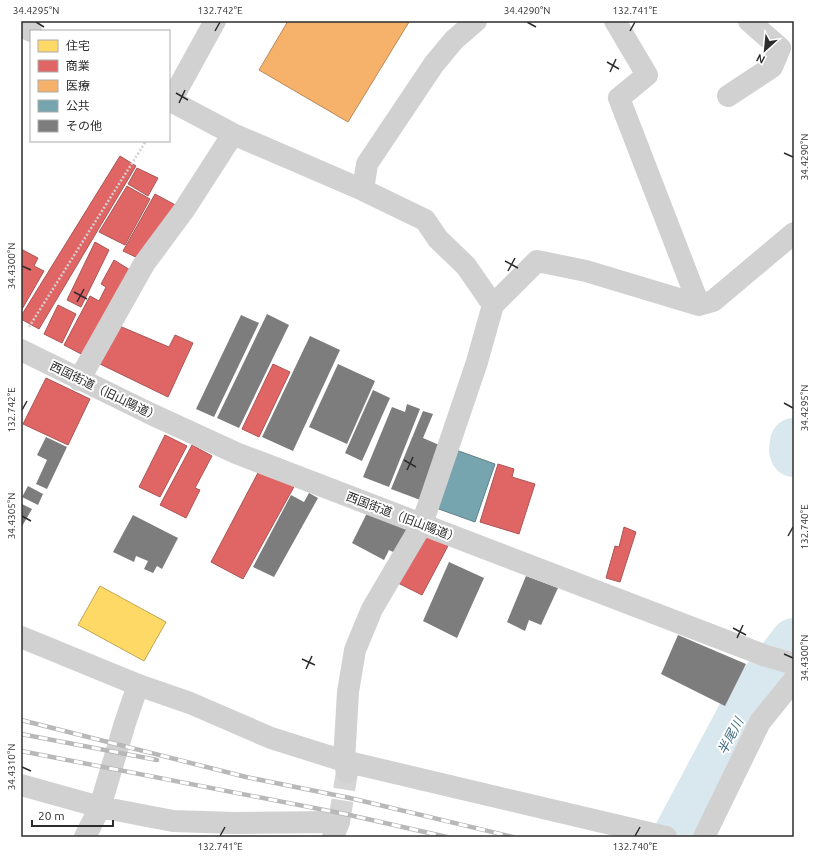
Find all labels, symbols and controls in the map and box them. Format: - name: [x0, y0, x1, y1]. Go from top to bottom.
- text: 34.4295°N: [13, 5, 59, 16]
- text: 132.742°E: [197, 5, 243, 16]
- text: 34.4290°N: [504, 5, 550, 16]
- text: 132.741°E: [612, 5, 658, 16]
- legend: [30, 30, 170, 142]
- north arrow: [745, 30, 785, 70]
- text: 住宅: [66, 39, 90, 52]
- text: N: [754, 52, 767, 66]
- text: 商業: [66, 59, 90, 72]
- text: 医療: [66, 79, 90, 92]
- text: 公共: [66, 99, 90, 112]
- text: その他: [66, 119, 102, 132]
- text: 34.4290°N: [799, 134, 810, 180]
- text: 34.4300°N: [6, 243, 17, 289]
- street label: 西国街道（旧山陽道）: [48, 359, 162, 423]
- text: 34.4295°N: [799, 385, 810, 431]
- text: 132.742°E: [6, 387, 17, 433]
- street label: 西国街道（旧山陽道）: [345, 489, 461, 545]
- text: 34.4305°N: [6, 493, 17, 539]
- text: 132.740°E: [799, 504, 810, 550]
- text: 34.4300°N: [799, 635, 810, 681]
- water label: 半尾川: [715, 714, 746, 757]
- text: 34.4310°N: [6, 744, 17, 790]
- scale bar: [32, 802, 113, 828]
- text: 20 m: [38, 809, 65, 822]
- text: 132.741°E: [197, 841, 243, 852]
- text: 132.740°E: [612, 841, 658, 852]

